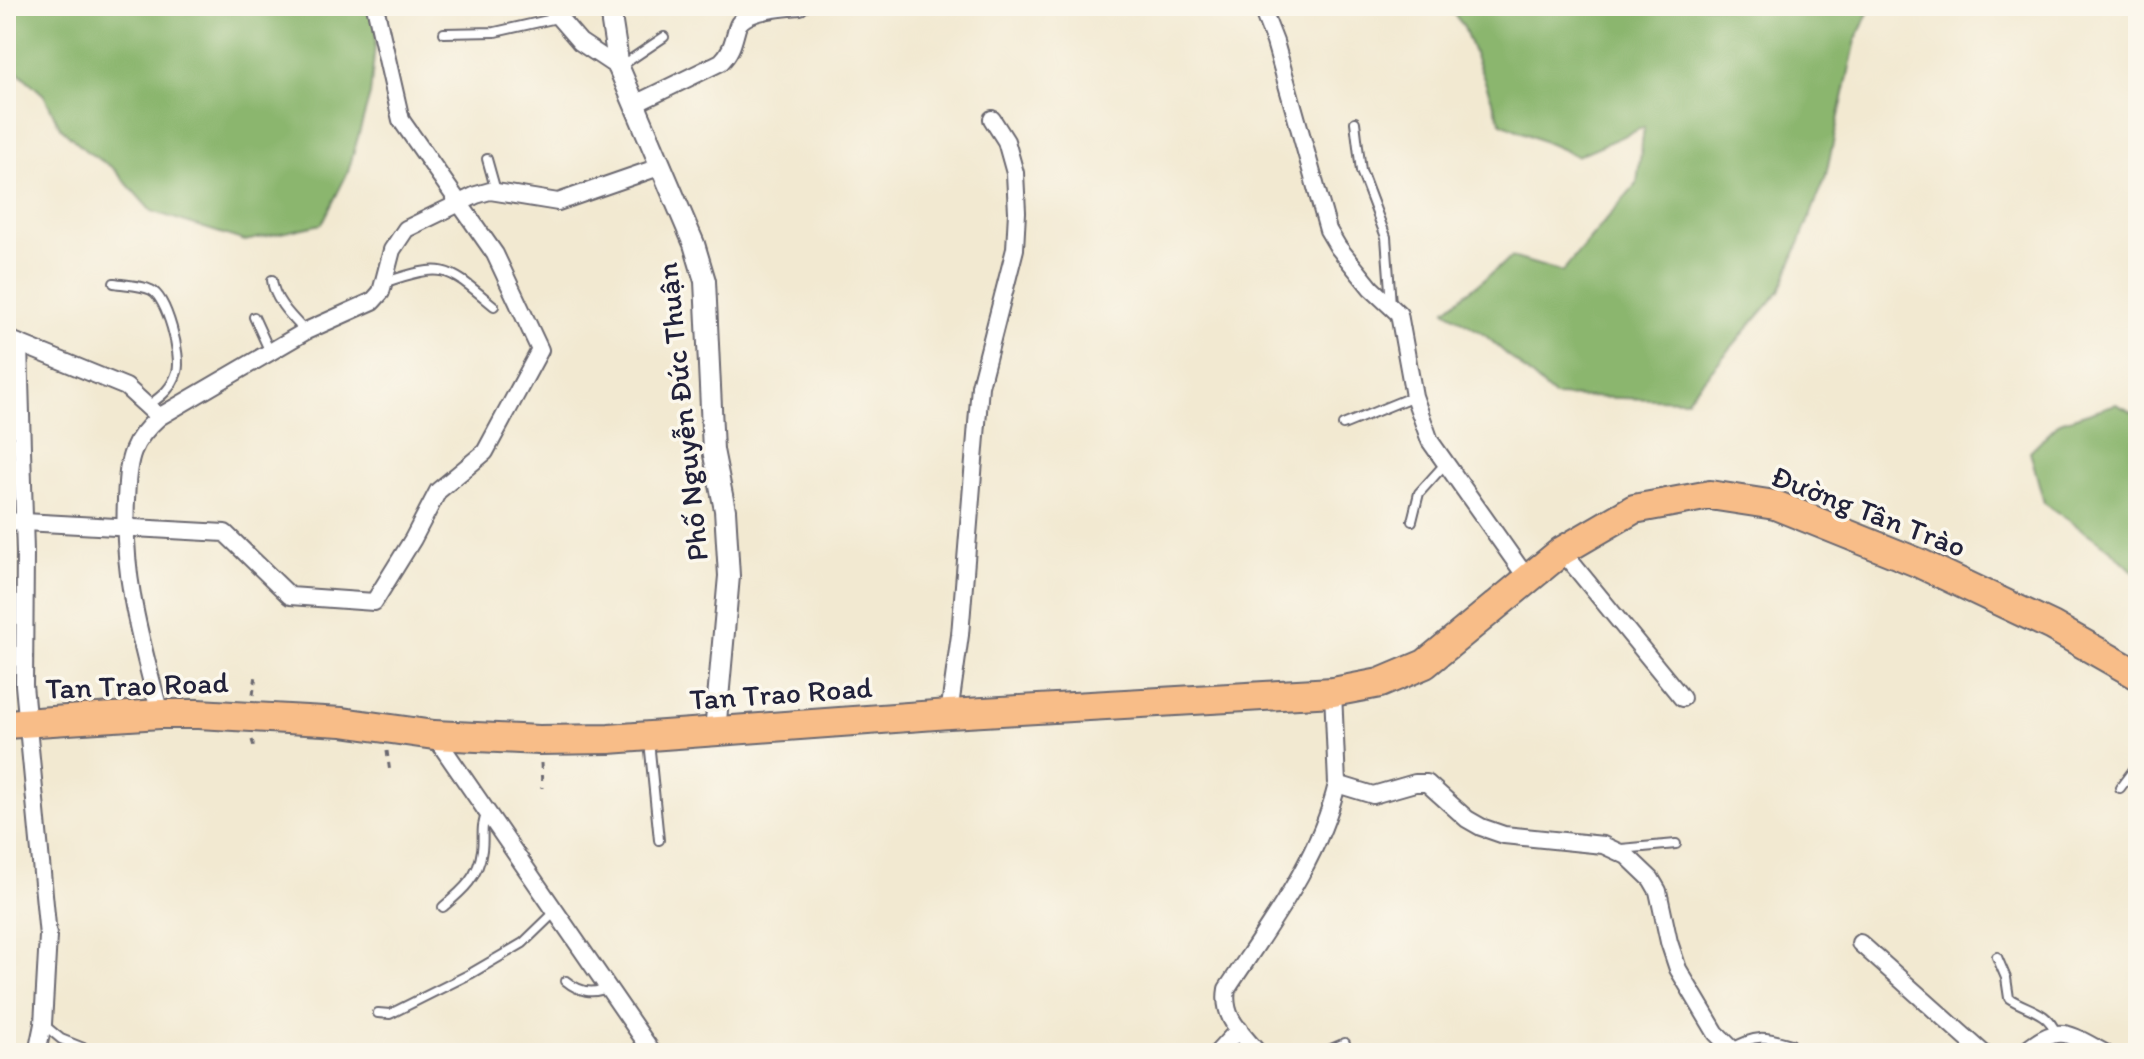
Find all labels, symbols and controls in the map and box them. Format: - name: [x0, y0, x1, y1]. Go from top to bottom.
- street label: Phố Nguyễn Đức Thuận: [648, 261, 716, 563]
- street label: Đường Tân Trào: [1766, 457, 1972, 565]
- street label: Tan Trao Road: [45, 663, 230, 707]
- street label: Tan Trao Road: [688, 668, 874, 718]

